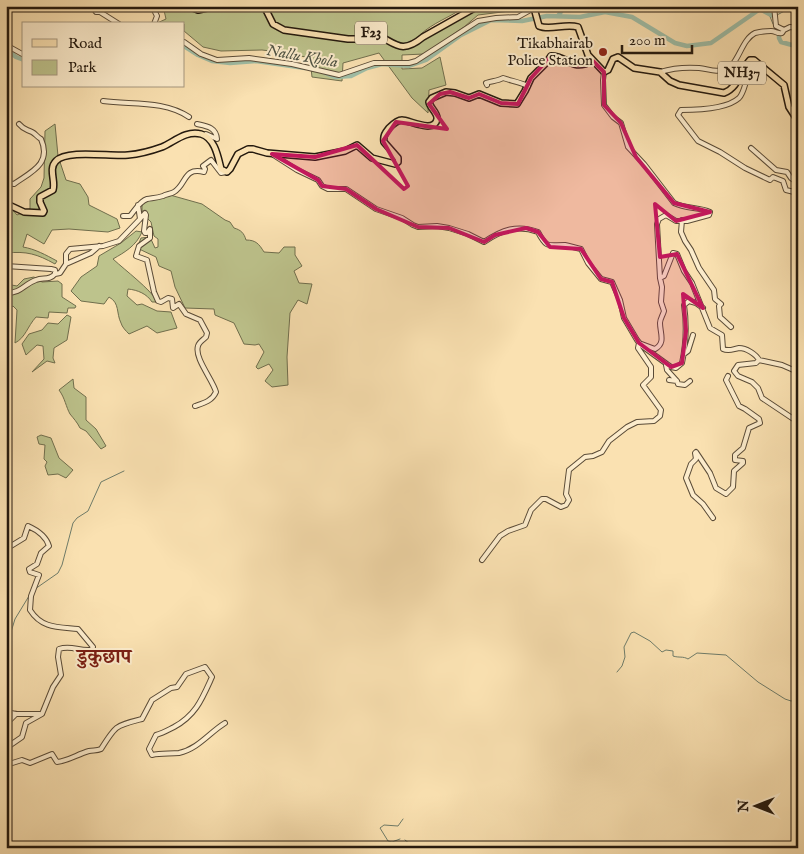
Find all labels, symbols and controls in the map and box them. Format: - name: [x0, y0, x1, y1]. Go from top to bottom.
- legend: [22, 22, 185, 88]
- road number: F23: [355, 22, 387, 44]
- scale bar: [622, 22, 692, 54]
- text: 200 m: [629, 31, 666, 50]
- text: Road: [68, 34, 103, 53]
- place label: Tikabhairab Police Station: [508, 34, 593, 70]
- water label: Nallu Khola: [265, 41, 339, 73]
- marker: Tikabhairab Police Station: [597, 46, 609, 58]
- text: Park: [68, 58, 98, 77]
- road number: NH37: [718, 62, 766, 84]
- district label: डुकुछाप: [75, 645, 133, 670]
- north arrow: [732, 782, 782, 832]
- text: N: [735, 800, 753, 813]

